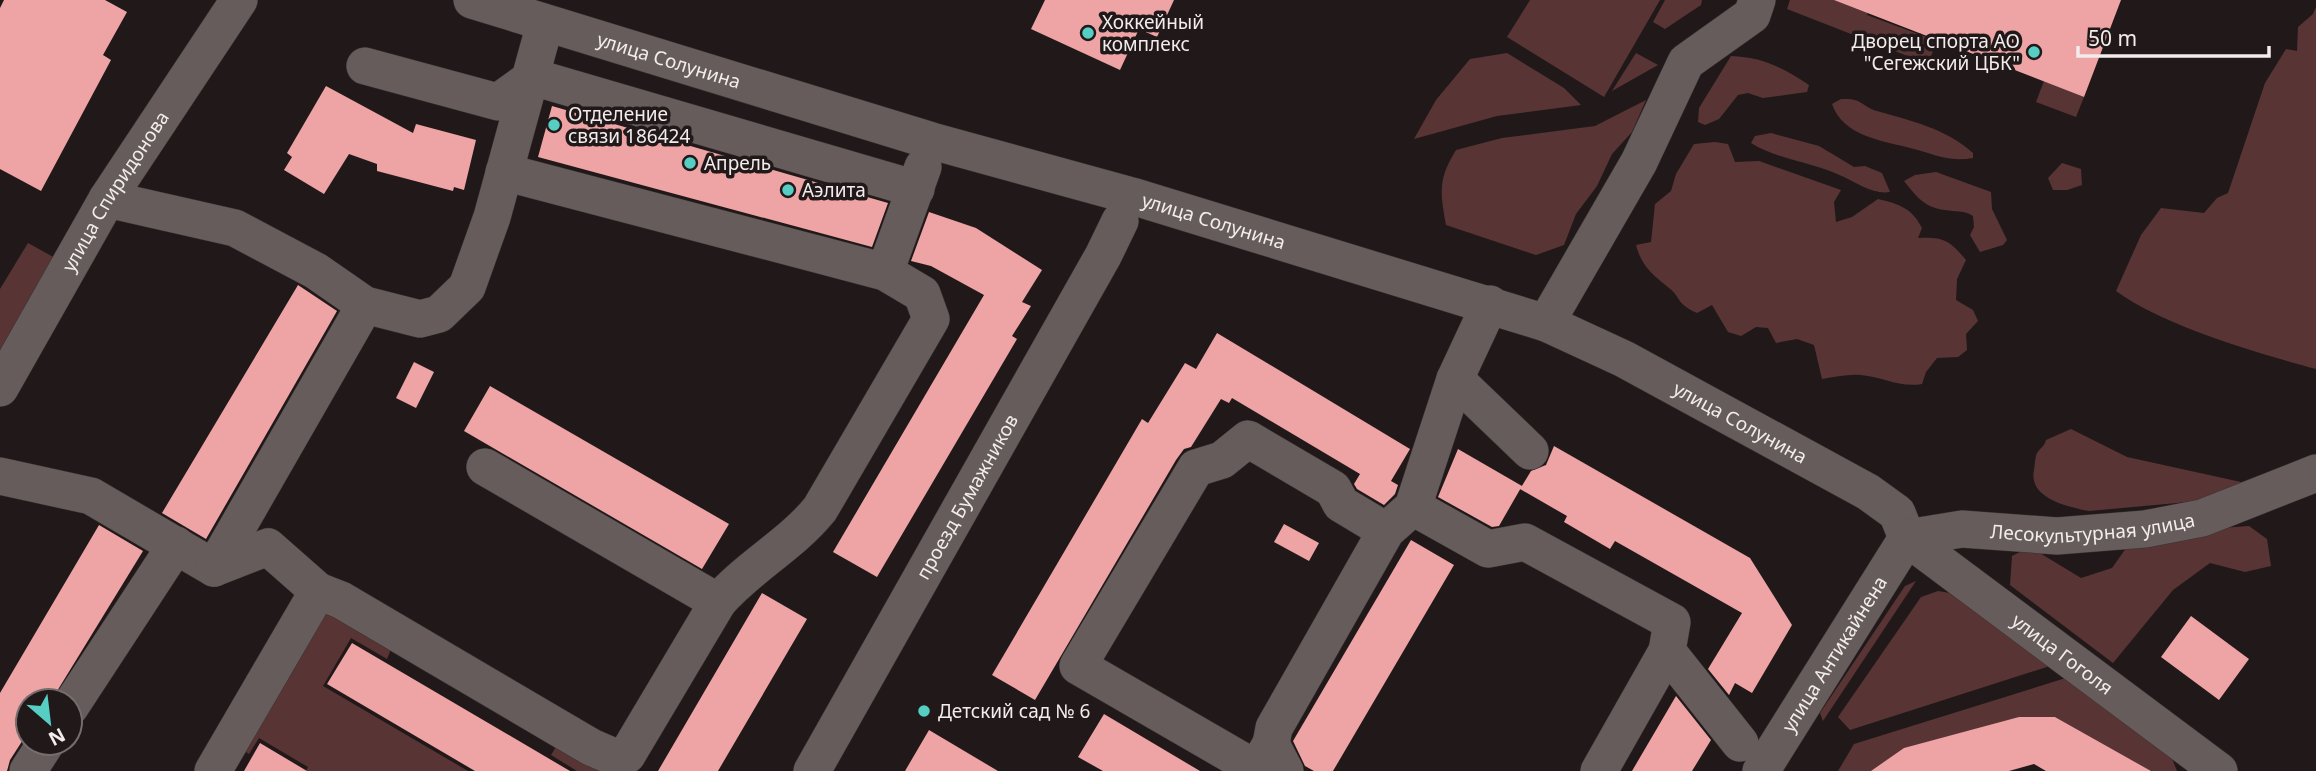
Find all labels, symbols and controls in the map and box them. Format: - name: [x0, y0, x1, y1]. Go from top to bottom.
- place label: Хоккейный комплекс: [1102, 9, 1204, 57]
- scale bar: [2078, 14, 2269, 58]
- text: 50 m: [2088, 24, 2137, 52]
- marker: Хоккейный комплекс: [1080, 25, 1096, 41]
- street label: улица Солунина: [594, 26, 744, 95]
- place label: Дворец спорта АО "Сегежский ЦБК": [1851, 28, 2020, 76]
- marker: Дворец спорта АО "Сегежский ЦБК": [2026, 44, 2042, 60]
- place label: Отделение связи 186424: [568, 101, 690, 149]
- street label: улица Спиридонова: [55, 106, 175, 276]
- marker: Отделение связи 186424: [546, 117, 562, 133]
- place label: Апрель: [704, 150, 771, 176]
- marker: Апрель: [682, 155, 698, 171]
- place label: Аэлита: [802, 177, 866, 203]
- marker: Аэлита: [780, 182, 796, 198]
- street label: улица Солунина: [1139, 187, 1289, 255]
- street label: улица Солунина: [1669, 375, 1812, 469]
- street label: проезд Бумажников: [910, 409, 1024, 584]
- street label: Лесокультурная улица: [1989, 507, 2197, 549]
- street label: улица Антикайнена: [1776, 571, 1893, 737]
- street label: улица Гоголя: [2006, 608, 2119, 701]
- north arrow: [14, 687, 84, 757]
- place label: Детский сад № 6: [938, 698, 1090, 724]
- marker: Детский сад № 6: [916, 703, 932, 719]
- text: N: [44, 722, 70, 752]

